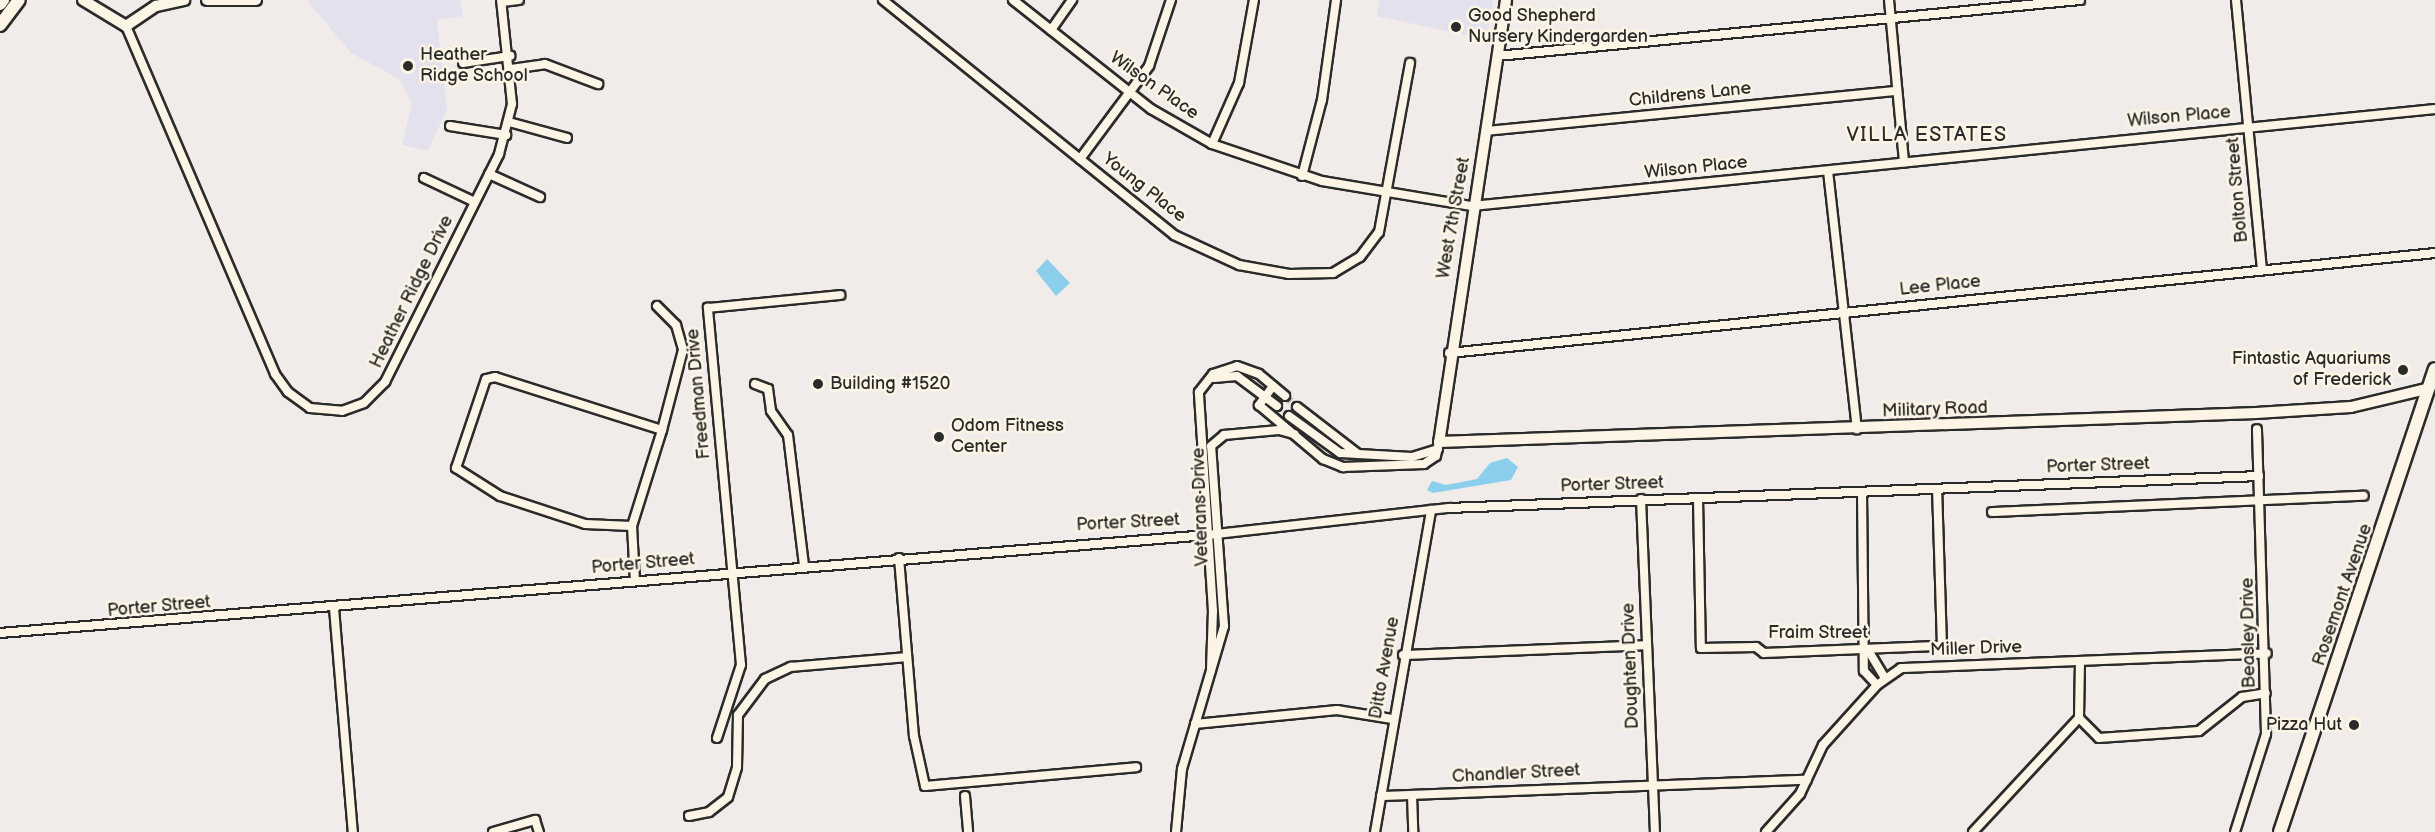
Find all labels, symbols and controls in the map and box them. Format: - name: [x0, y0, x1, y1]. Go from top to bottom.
- place label: Good Shepherd Nursery Kindergarden: [1468, 6, 1649, 48]
- marker: Good Shepherd Nursery Kindergarden: [1449, 20, 1463, 34]
- place label: Heather Ridge School: [420, 45, 528, 88]
- street label: Wilson Place: [1105, 47, 1203, 125]
- marker: Heather Ridge School: [401, 59, 415, 73]
- street label: Childrens Lane: [1628, 78, 1752, 112]
- street label: Wilson Place: [2126, 102, 2232, 132]
- district label: VILLA ESTATES: [1846, 123, 2008, 147]
- street label: Bolton Street: [2223, 136, 2253, 244]
- street label: Young Place: [1098, 149, 1190, 227]
- street label: Wilson Place: [1643, 152, 1749, 184]
- street label: West 7th Street: [1433, 155, 1475, 281]
- street label: Heather Ridge Drive: [366, 212, 458, 372]
- street label: Lee Place: [1898, 271, 1982, 301]
- street label: Freedman Drive: [683, 328, 715, 460]
- place label: Fintastic Aquariums of Frederick: [2232, 349, 2391, 392]
- marker: Fintastic Aquariums of Frederick: [2396, 363, 2410, 377]
- place label: Building #1520: [830, 373, 950, 395]
- marker: Building #1520: [811, 377, 825, 391]
- street label: Military Road: [1881, 397, 1989, 423]
- place label: Odom Fitness Center: [951, 416, 1064, 458]
- marker: Odom Fitness Center: [932, 430, 946, 444]
- street label: Veterans Drive: [1188, 447, 1214, 567]
- street label: Porter Street: [2046, 453, 2150, 479]
- street label: Porter Street: [1560, 472, 1664, 498]
- street label: Porter Street: [1076, 509, 1180, 537]
- street label: Rosemont Avenue: [2309, 521, 2377, 669]
- street label: Porter Street: [590, 549, 696, 579]
- street label: Beasley Drive: [2237, 577, 2261, 689]
- street label: Porter Street: [106, 592, 212, 622]
- street label: Doughten Drive: [1618, 603, 1644, 729]
- street label: Ditto Avenue: [1365, 615, 1405, 721]
- street label: Fraim Street: [1768, 622, 1868, 644]
- street label: Miller Drive: [1930, 637, 2022, 661]
- place label: Pizza Hut: [2266, 714, 2342, 736]
- marker: Pizza Hut: [2347, 718, 2361, 732]
- street label: Chandler Street: [1451, 760, 1581, 788]

